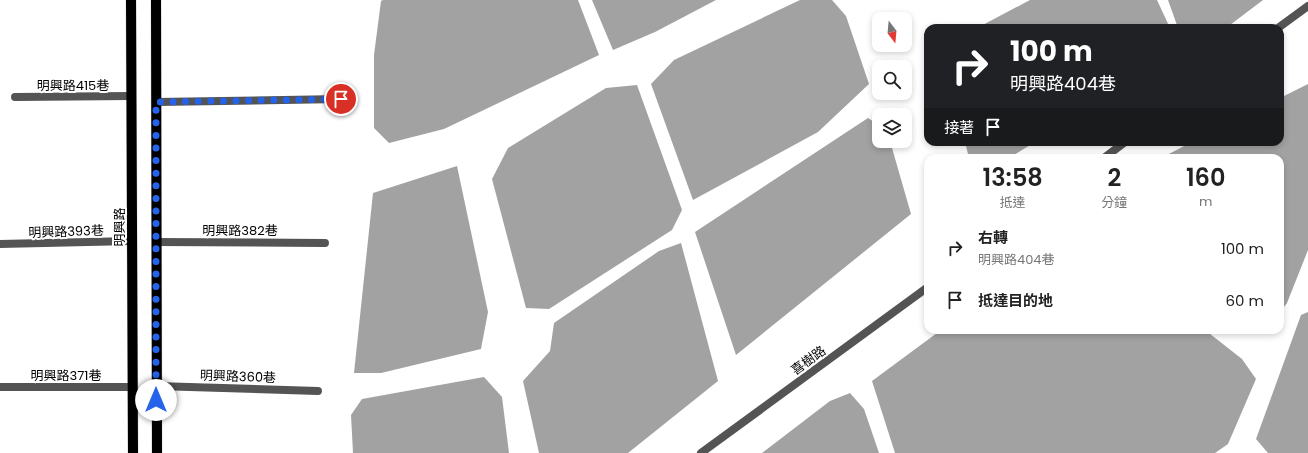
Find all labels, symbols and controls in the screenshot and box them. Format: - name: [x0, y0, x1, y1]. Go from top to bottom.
- north arrow: [872, 12, 912, 52]
- map controls: [872, 12, 912, 148]
- text: 100 m: [1010, 32, 1093, 71]
- icon: right: [944, 40, 996, 92]
- button: search: [872, 60, 912, 100]
- text: 明興路404巷: [1010, 71, 1116, 96]
- street label: 明興路415巷: [37, 76, 109, 95]
- pin: [324, 82, 358, 116]
- icon: arrive: [330, 88, 352, 110]
- button: layers: [872, 108, 912, 148]
- icon: arrive: [982, 116, 1004, 138]
- text: 接著: [944, 117, 974, 138]
- text: 13:58: [983, 161, 1043, 194]
- text: 2: [1107, 161, 1121, 194]
- text: 160: [1186, 161, 1225, 194]
- text: m: [1199, 192, 1212, 211]
- text: 抵達: [1000, 193, 1026, 212]
- text: 分鐘: [1101, 193, 1127, 212]
- street label: 明興路: [110, 207, 129, 247]
- street label: 明興路393巷: [28, 221, 104, 242]
- street label: 明興路382巷: [202, 221, 278, 240]
- text: 右轉: [978, 227, 1008, 248]
- icon: right: [944, 237, 966, 259]
- text: 100 m: [1221, 238, 1264, 259]
- text: 明興路404巷: [978, 250, 1055, 269]
- icon: arrive: [944, 289, 966, 311]
- text: 抵達目的地: [978, 290, 1053, 311]
- text: 60 m: [1226, 290, 1264, 311]
- street label: 喜樹路: [787, 341, 830, 380]
- street label: 明興路371巷: [31, 366, 101, 385]
- street label: 明興路360巷: [200, 366, 276, 387]
- position arrow: [135, 379, 177, 421]

